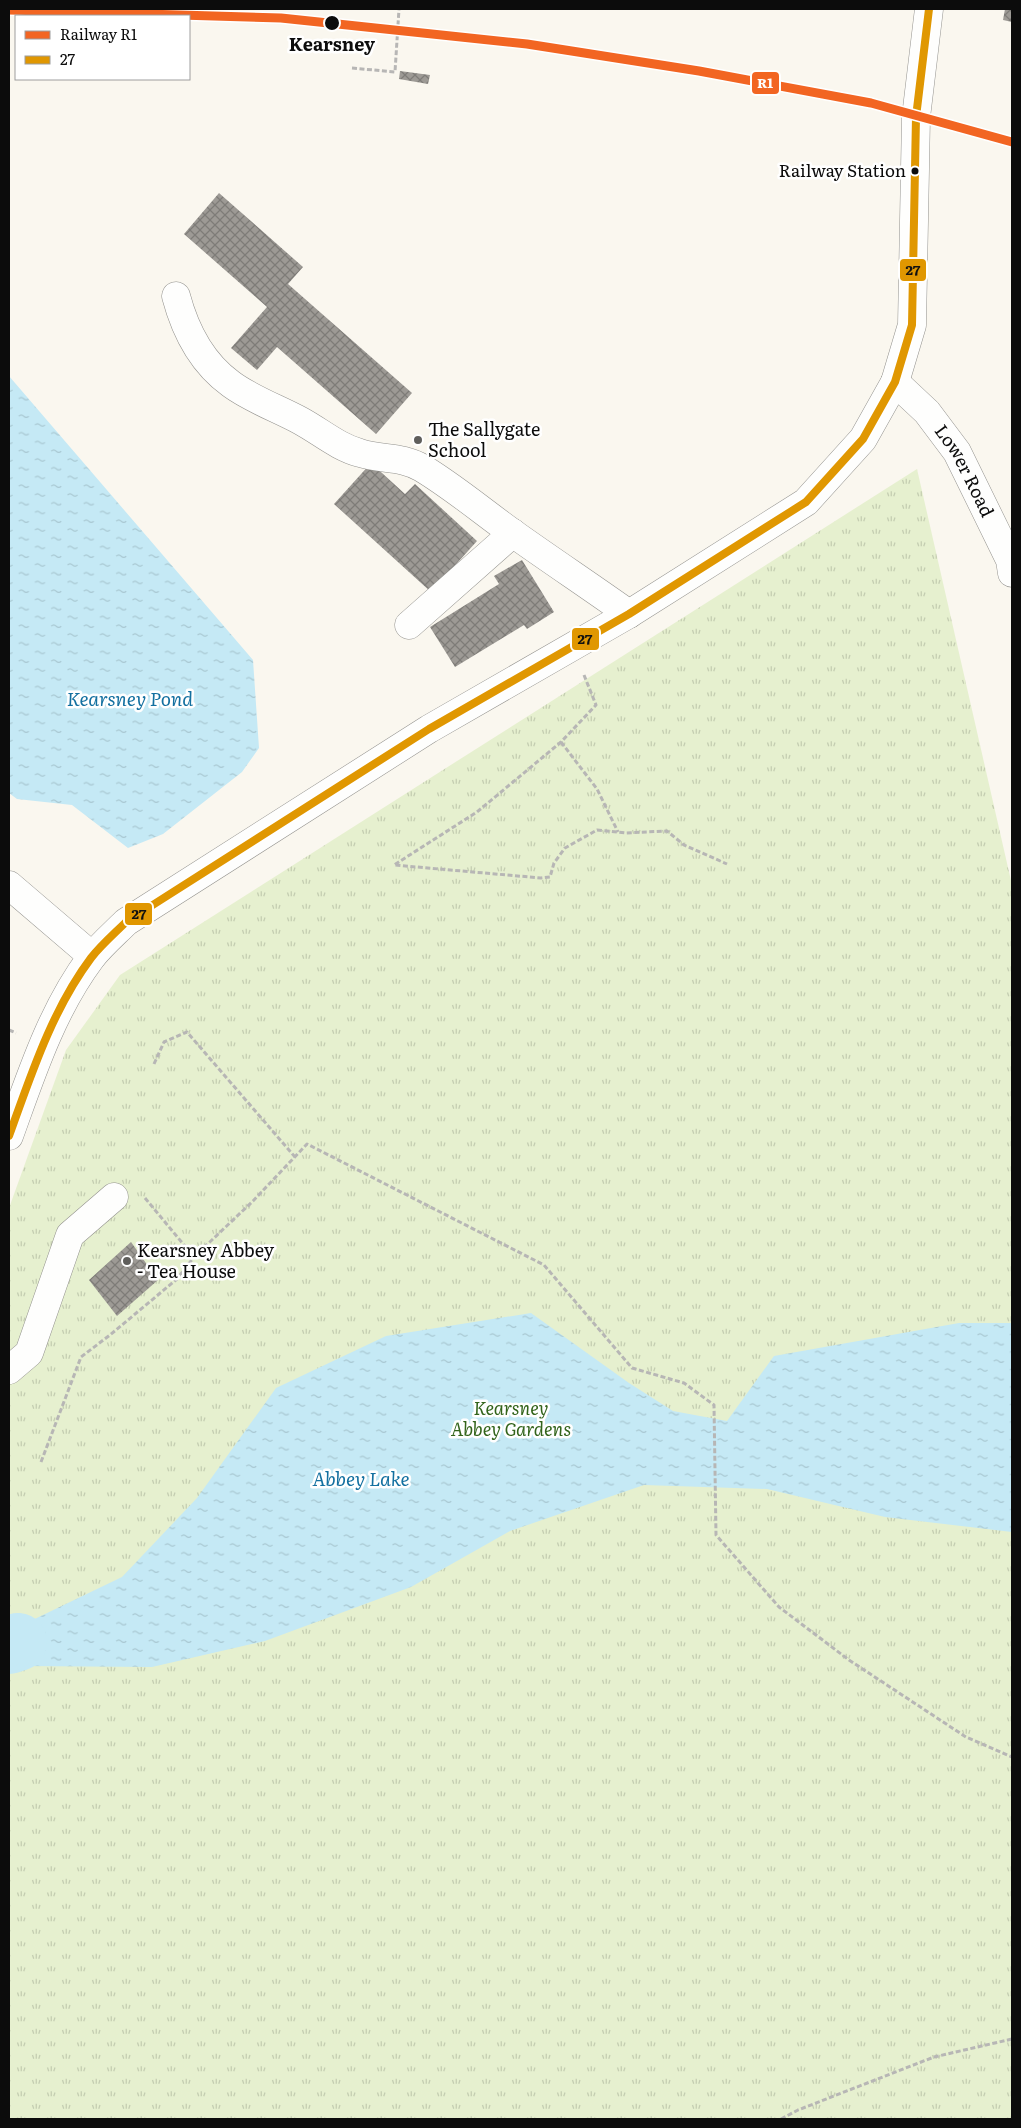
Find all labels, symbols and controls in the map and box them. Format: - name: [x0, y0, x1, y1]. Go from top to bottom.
- marker: Kearsney: [323, 14, 341, 32]
- legend: [15, 15, 190, 80]
- text: Railway R1: [60, 22, 137, 45]
- place label: Kearsney: [289, 30, 375, 57]
- text: 27: [60, 47, 75, 70]
- line badge: R1: [751, 71, 780, 95]
- text: R1: [757, 72, 773, 92]
- place label: Railway Station: [779, 157, 906, 182]
- marker: Railway Station: [910, 166, 920, 176]
- line badge: 27: [899, 258, 927, 282]
- text: 27: [906, 259, 921, 279]
- place label: The Sallygate School: [428, 415, 540, 463]
- street label: Lower Road: [929, 418, 1002, 521]
- marker: The Sallygate School: [412, 434, 424, 446]
- line badge: 27: [571, 627, 600, 651]
- text: 27: [578, 628, 593, 648]
- water label: Kearsney Pond: [67, 684, 193, 712]
- line badge: 27: [124, 902, 153, 926]
- text: 27: [132, 903, 147, 923]
- place label: Kearsney Abbey - Tea House: [137, 1236, 275, 1284]
- marker: Kearsney Abbey - Tea House: [121, 1255, 133, 1267]
- park label: Kearsney Abbey Gardens: [451, 1394, 571, 1442]
- water label: Abbey Lake: [312, 1464, 410, 1492]

